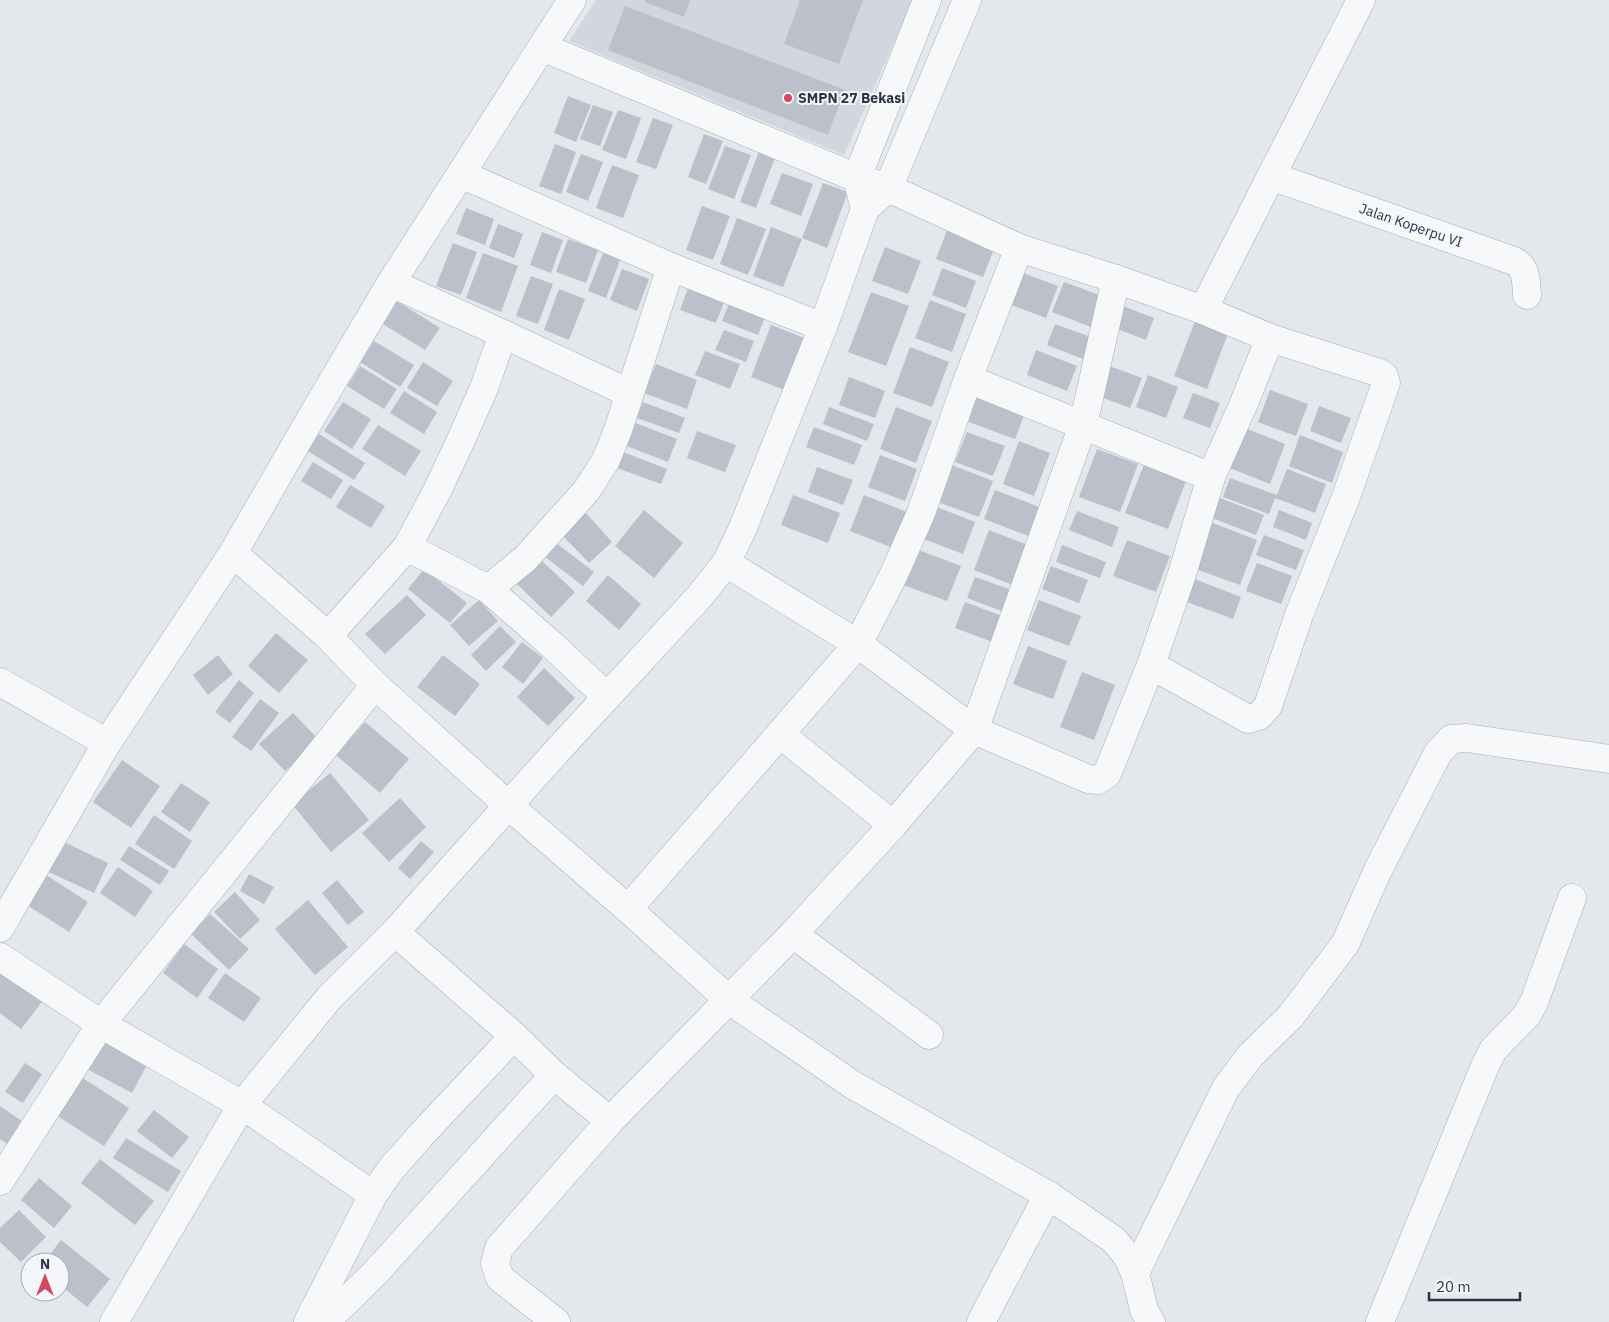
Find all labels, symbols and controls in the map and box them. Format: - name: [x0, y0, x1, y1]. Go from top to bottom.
- place label: SMPN 27 Bekasi: [798, 89, 905, 107]
- marker: SMPN 27 Bekasi: [782, 92, 794, 104]
- street label: Jalan Koperpu VI: [1357, 199, 1465, 251]
- north arrow: [20, 1252, 70, 1302]
- text: N: [40, 1255, 50, 1273]
- scale bar: [1429, 1270, 1520, 1302]
- text: 20 m: [1436, 1277, 1471, 1296]

